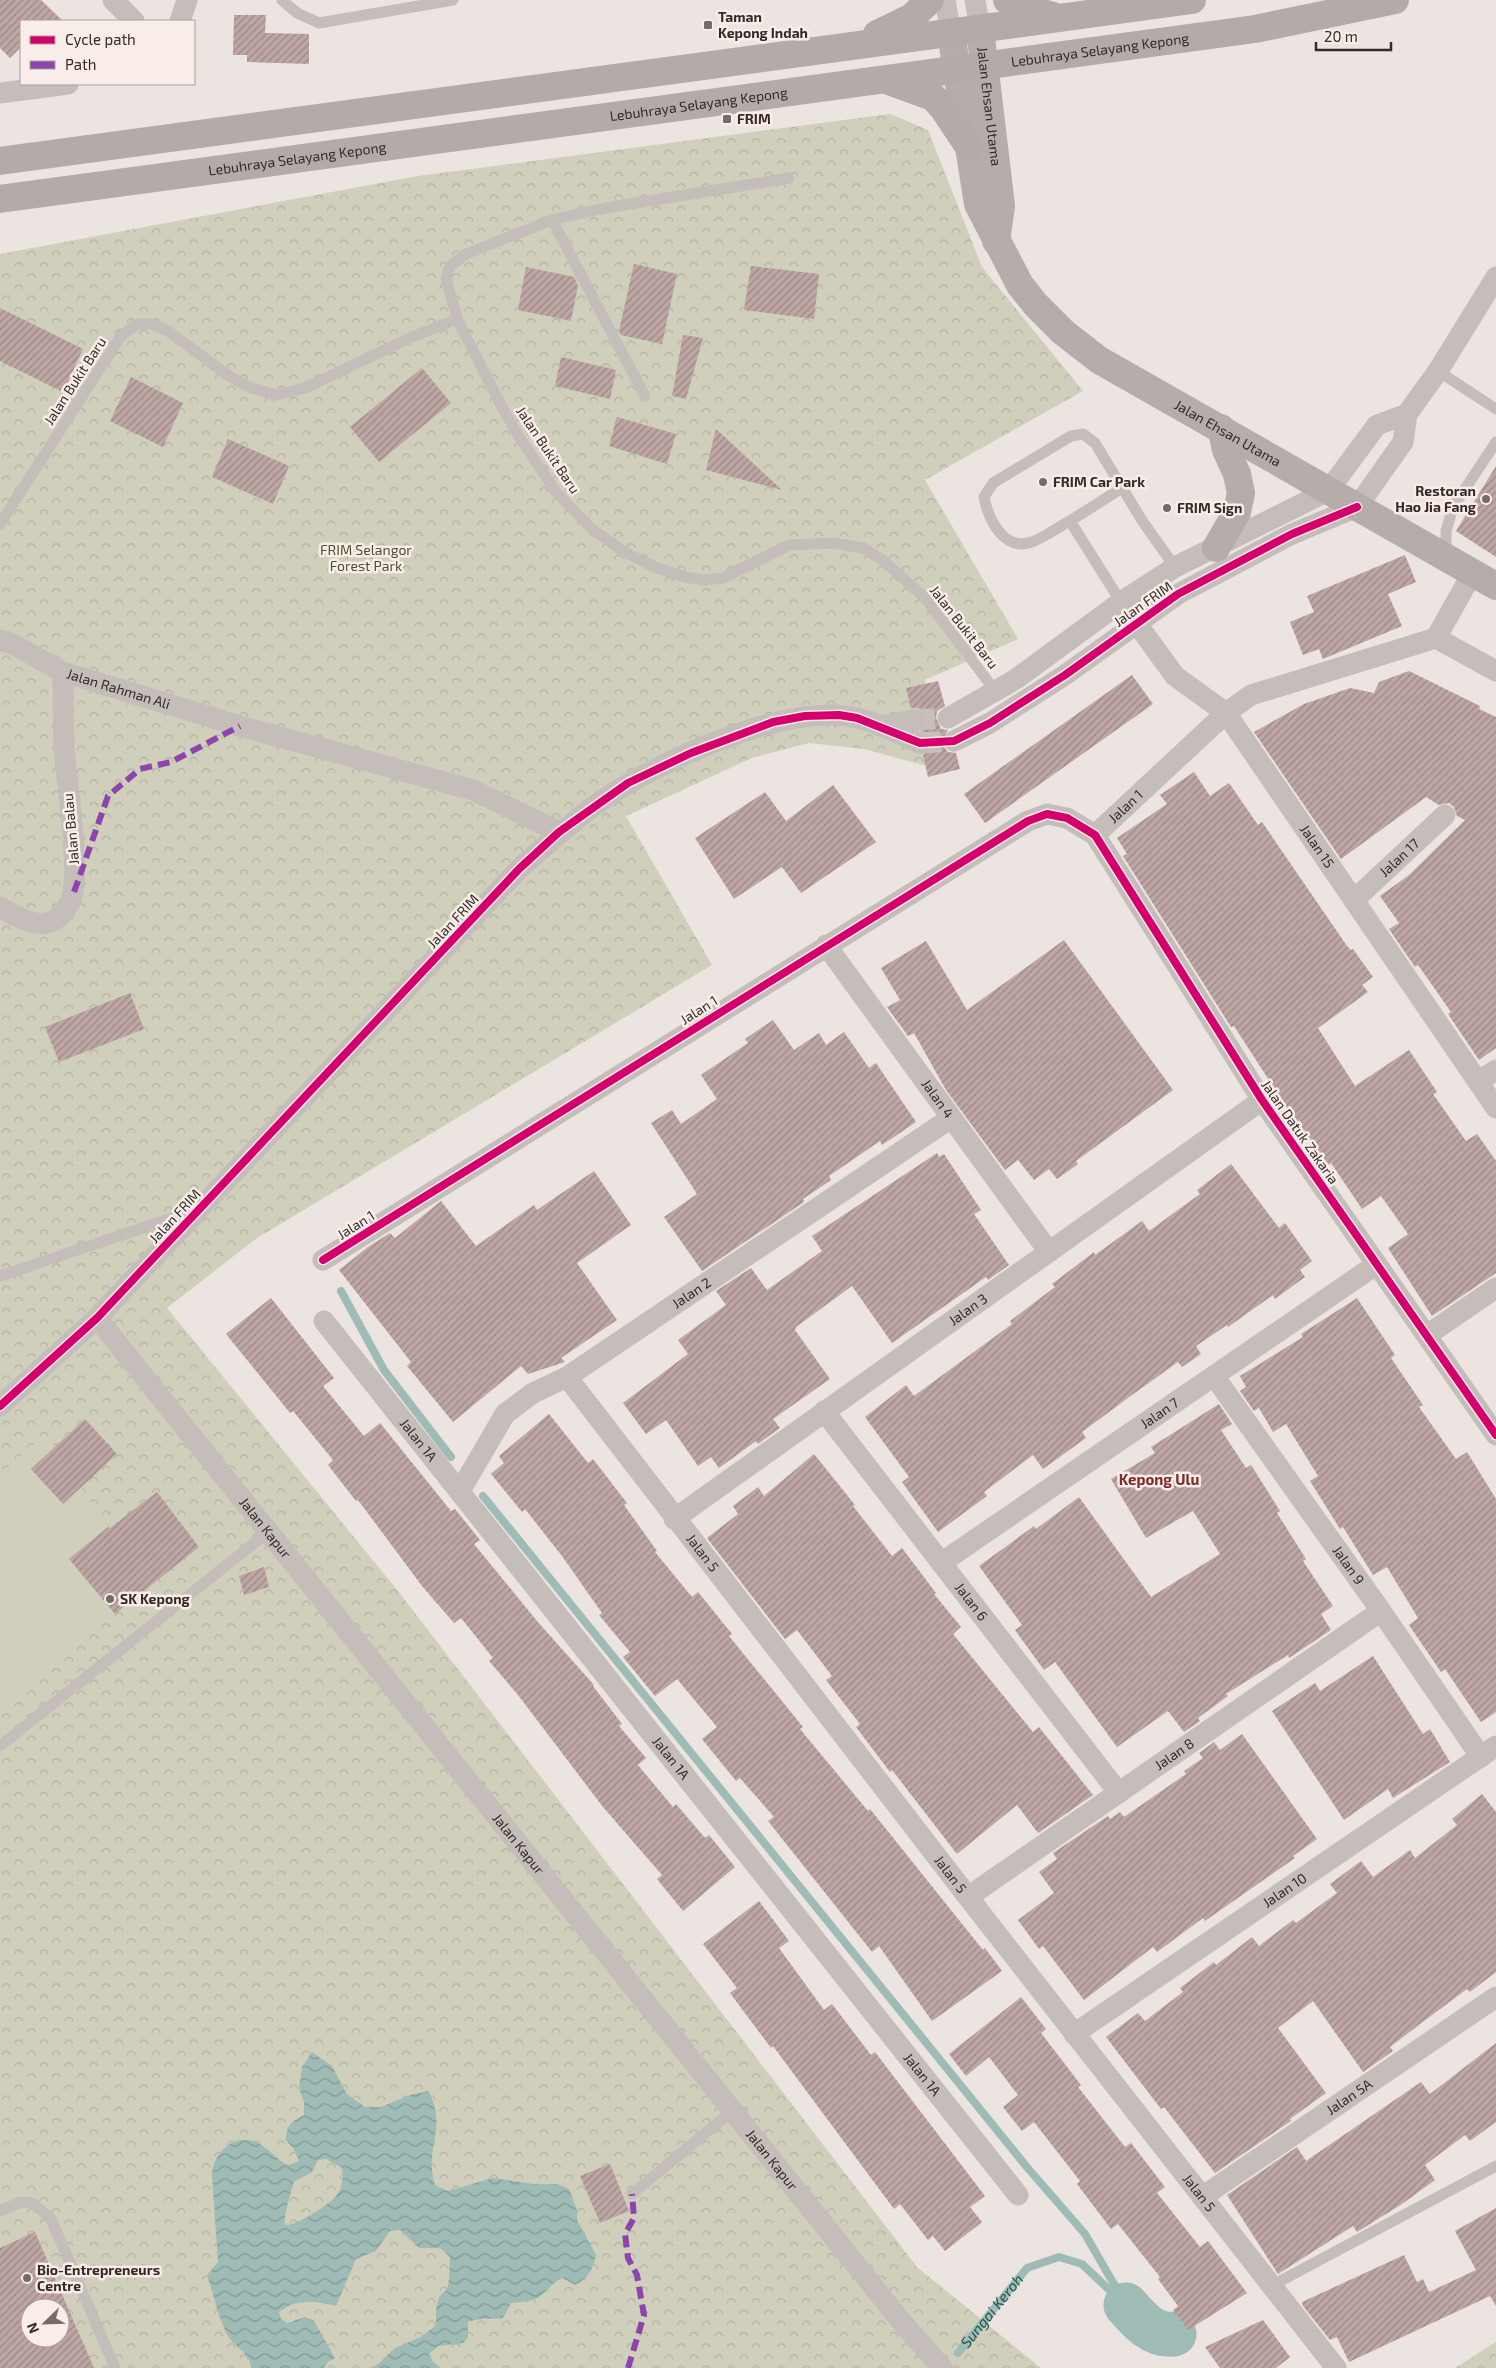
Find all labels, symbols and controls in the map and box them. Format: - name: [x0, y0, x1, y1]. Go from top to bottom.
- place label: Taman Kepong Indah: [718, 8, 808, 41]
- marker: Taman Kepong Indah: [702, 19, 714, 31]
- legend: [20, 20, 195, 85]
- scale bar: [1316, 20, 1391, 52]
- text: 20 m: [1324, 27, 1358, 45]
- street label: Lebuhraya Selayang Kepong: [1010, 29, 1190, 70]
- text: Cycle path: [65, 30, 136, 48]
- street label: Jalan Ehsan Utama: [974, 46, 1005, 167]
- text: Path: [65, 55, 96, 73]
- street label: Lebuhraya Selayang Kepong: [609, 83, 789, 124]
- place label: FRIM: [737, 110, 771, 127]
- marker: FRIM: [721, 113, 733, 125]
- street label: Lebuhraya Selayang Kepong: [207, 138, 387, 179]
- street label: Jalan Bukit Baru: [40, 334, 109, 428]
- street label: Jalan Ehsan Utama: [1172, 396, 1284, 470]
- street label: Jalan Bukit Baru: [513, 403, 584, 496]
- place label: FRIM Car Park: [1053, 473, 1145, 490]
- marker: FRIM Car Park: [1037, 476, 1049, 488]
- place label: Restoran Hao Jia Fang: [1395, 482, 1476, 515]
- marker: Restoran Hao Jia Fang: [1480, 493, 1492, 505]
- place label: FRIM Sign: [1177, 499, 1242, 516]
- marker: FRIM Sign: [1161, 502, 1173, 514]
- park label: FRIM Selangor Forest Park: [320, 541, 412, 574]
- street label: Jalan FRIM: [1110, 577, 1175, 630]
- street label: Jalan Bukit Baru: [927, 582, 1002, 672]
- street label: Jalan Rahman Ali: [65, 665, 172, 712]
- street label: Jalan 1: [1105, 786, 1146, 826]
- street label: Jalan Balau: [59, 793, 82, 866]
- street label: Jalan 15: [1297, 821, 1338, 871]
- street label: Jalan 17: [1376, 835, 1422, 880]
- street label: Jalan FRIM: [423, 890, 482, 951]
- street label: Jalan 1: [677, 991, 721, 1028]
- street label: Jalan 4: [918, 1076, 958, 1121]
- street label: Jalan Datuk Zakaria: [1258, 1076, 1343, 1187]
- street label: Jalan FRIM: [145, 1185, 204, 1246]
- street label: Jalan 1: [334, 1206, 378, 1243]
- street label: Jalan 2: [669, 1273, 714, 1312]
- street label: Jalan 3: [945, 1290, 990, 1329]
- street label: Jalan 7: [1137, 1394, 1182, 1432]
- street label: Jalan 1A: [397, 1415, 441, 1465]
- district label: Kepong Ulu: [1119, 1470, 1199, 1488]
- street label: Jalan Kapur: [236, 1494, 295, 1562]
- street label: Jalan 5: [683, 1530, 723, 1575]
- street label: Jalan 9: [1329, 1542, 1368, 1588]
- street label: Jalan 6: [952, 1579, 992, 1624]
- place label: SK Kepong: [120, 1590, 190, 1607]
- marker: SK Kepong: [104, 1593, 116, 1605]
- street label: Jalan 1A: [649, 1733, 694, 1783]
- street label: Jalan 8: [1151, 1734, 1197, 1773]
- street label: Jalan Kapur: [489, 1810, 549, 1878]
- street label: Jalan 5: [931, 1852, 971, 1896]
- street label: Jalan 10: [1259, 1869, 1310, 1911]
- street label: Jalan 1A: [900, 2049, 945, 2099]
- street label: Jalan 5A: [1323, 2075, 1375, 2118]
- street label: Jalan Kapur: [743, 2126, 802, 2194]
- street label: Jalan 5: [1180, 2170, 1219, 2215]
- place label: Bio-Entrepreneurs Centre: [37, 2261, 160, 2294]
- water label: Sungai Keroh: [956, 2270, 1026, 2351]
- marker: Bio-Entrepreneurs Centre: [21, 2272, 33, 2284]
- north arrow: [20, 2298, 70, 2348]
- text: N: [23, 2320, 42, 2336]

